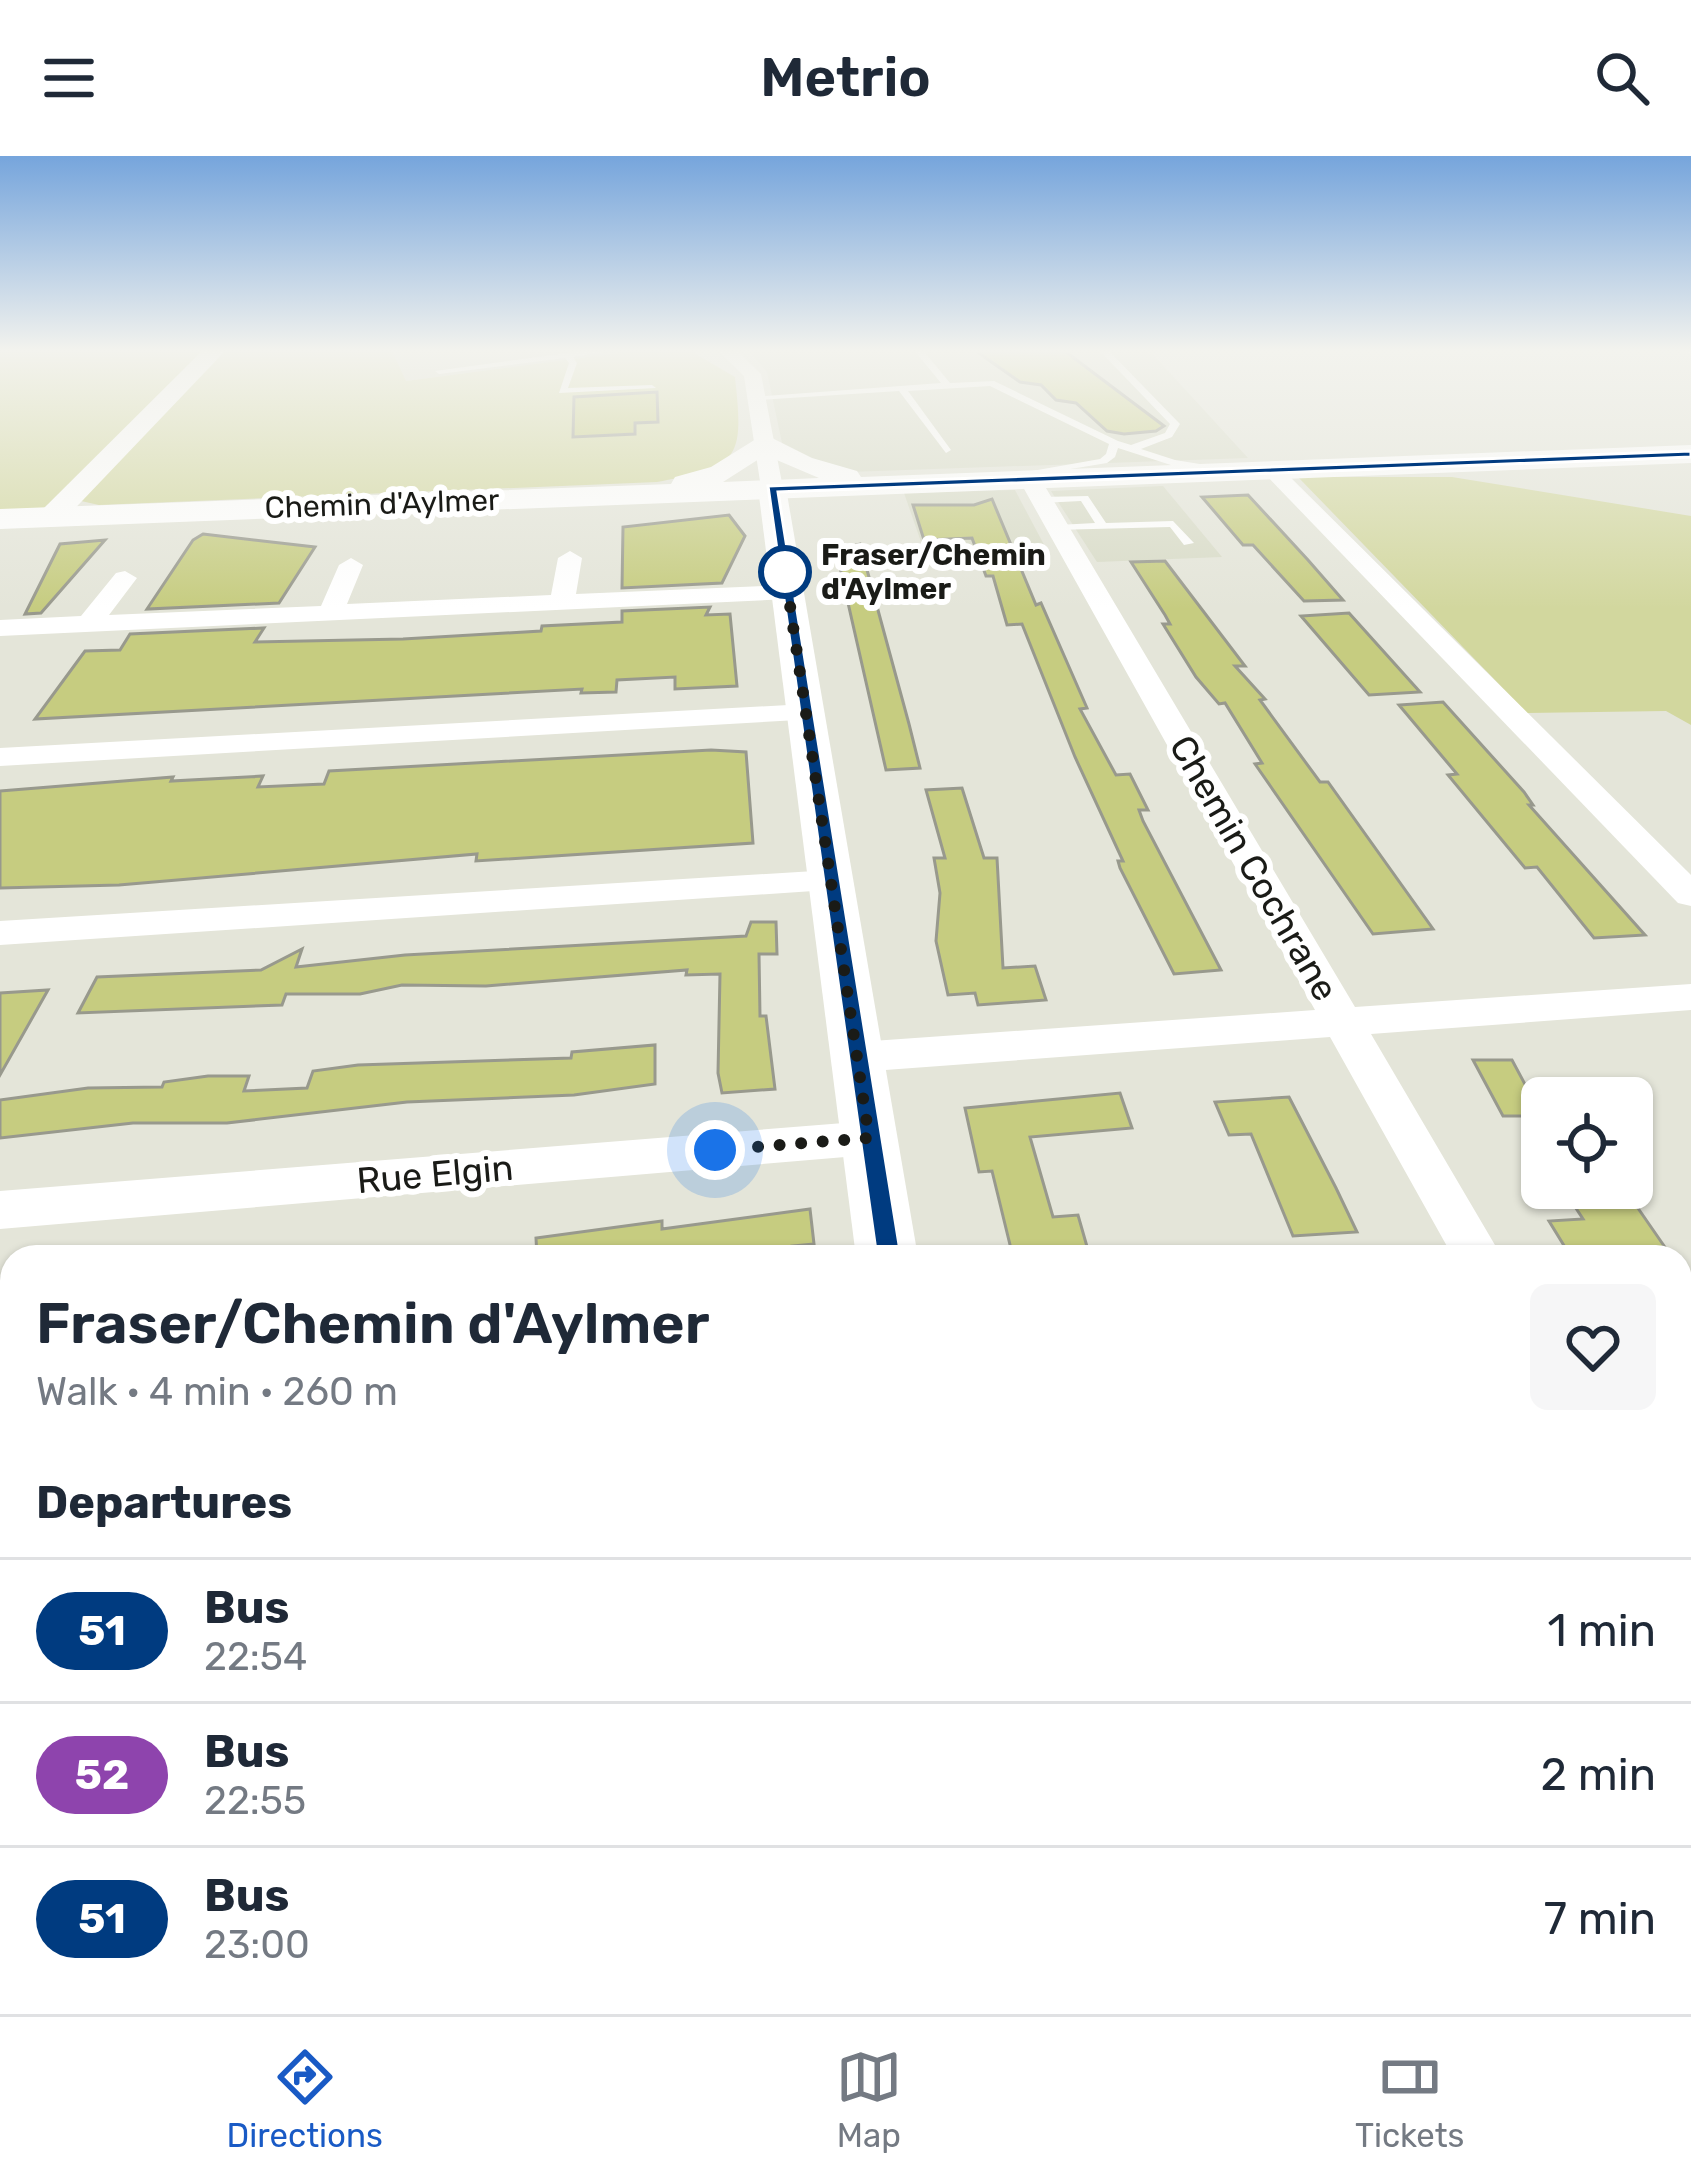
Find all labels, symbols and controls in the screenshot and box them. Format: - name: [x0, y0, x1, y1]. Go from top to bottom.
- icon: menu: [36, 45, 102, 111]
- icon: search: [1589, 45, 1655, 111]
- text: Metrio: [760, 46, 931, 110]
- street label: Chemin d'Aylmer: [264, 482, 501, 526]
- place label: Fraser/Chemin d'Aylmer: [821, 537, 1046, 607]
- marker: Fraser/Chemin d'Aylmer: [760, 547, 810, 597]
- street label: Chemin Cochrane: [1161, 728, 1347, 1008]
- map controls: [1521, 1077, 1653, 1209]
- button: locate: [1521, 1077, 1653, 1209]
- your location: [685, 1120, 745, 1180]
- street label: Rue Elgin: [355, 1146, 515, 1202]
- button: heart: [1530, 1284, 1656, 1410]
- text: Fraser/Chemin d'Aylmer: [36, 1290, 710, 1357]
- text: Walk · 4 min · 260 m: [36, 1369, 398, 1415]
- text: Departures: [36, 1476, 292, 1529]
- text: Bus: [204, 1581, 289, 1634]
- text: 1 min: [1548, 1604, 1656, 1657]
- text: 51: [78, 1606, 126, 1656]
- text: 22:54: [204, 1634, 307, 1680]
- text: Bus: [204, 1725, 289, 1778]
- text: 2 min: [1540, 1748, 1656, 1801]
- text: 52: [75, 1750, 129, 1800]
- text: 22:55: [204, 1778, 306, 1824]
- text: Bus: [204, 1869, 289, 1922]
- text: 7 min: [1544, 1892, 1656, 1945]
- text: 51: [78, 1894, 126, 1944]
- text: 23:00: [204, 1922, 310, 1968]
- tab: Directions: [227, 2044, 383, 2155]
- tab: Map: [836, 2044, 902, 2155]
- tab: Tickets: [1355, 2044, 1464, 2155]

